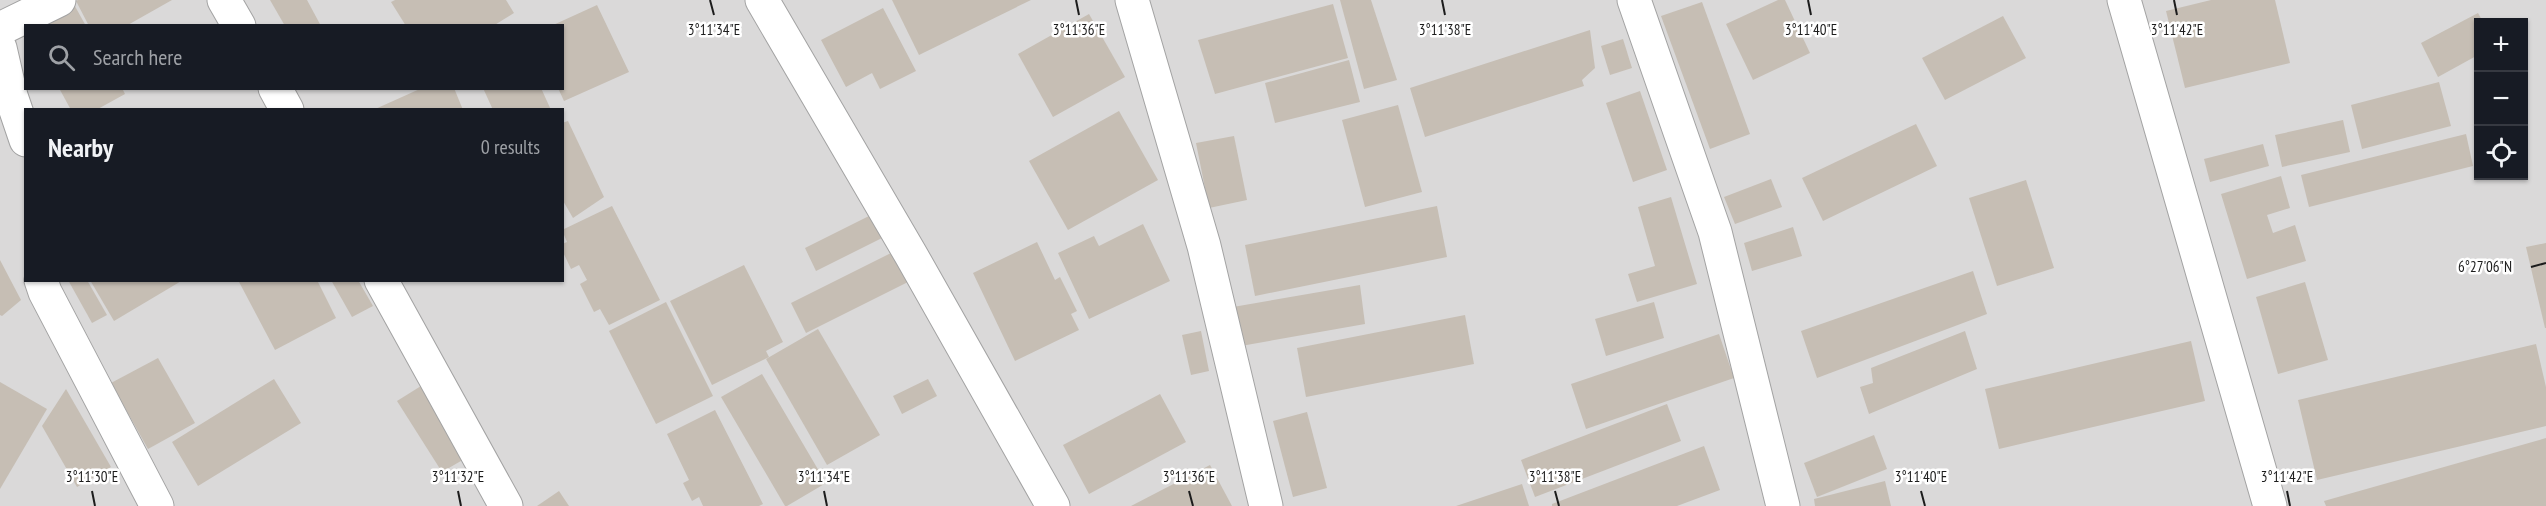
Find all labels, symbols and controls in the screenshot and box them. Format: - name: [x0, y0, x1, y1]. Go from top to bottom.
- map controls: [2474, 18, 2528, 180]
- button: +: [2474, 18, 2528, 72]
- text: 3°11'34"E: [688, 20, 740, 39]
- text: 3°11'36"E: [1053, 20, 1105, 39]
- text: 3°11'38"E: [1419, 20, 1471, 39]
- text: 3°11'40"E: [1785, 20, 1837, 39]
- text: 3°11'42"E: [2151, 20, 2203, 39]
- search box: [24, 24, 564, 90]
- icon: search: [45, 41, 78, 74]
- text: Search here: [93, 43, 182, 71]
- button: −: [2474, 72, 2528, 126]
- button: locate: [2474, 126, 2528, 180]
- text: Nearby: [48, 131, 113, 164]
- text: 0 results: [481, 134, 540, 160]
- text: 6°27'06"N: [2458, 257, 2512, 276]
- text: 3°11'30"E: [66, 467, 118, 486]
- text: 3°11'32"E: [432, 467, 484, 486]
- text: 3°11'34"E: [798, 467, 850, 486]
- text: 3°11'36"E: [1163, 467, 1215, 486]
- text: 3°11'38"E: [1529, 467, 1581, 486]
- text: 3°11'40"E: [1895, 467, 1947, 486]
- text: 3°11'42"E: [2261, 467, 2313, 486]

